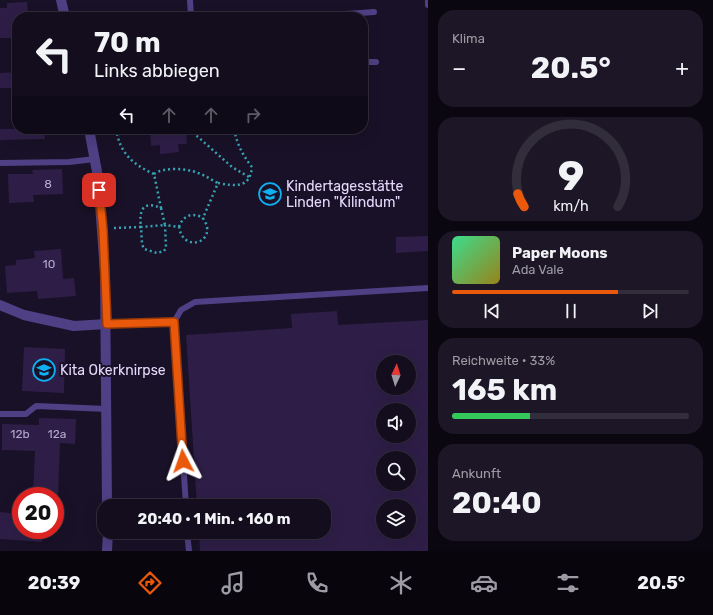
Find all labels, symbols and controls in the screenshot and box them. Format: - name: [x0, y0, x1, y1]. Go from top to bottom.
- text: 70 m: [94, 26, 161, 59]
- icon: left: [28, 28, 80, 80]
- text: Klima: [452, 31, 485, 46]
- text: 20.5°: [531, 50, 611, 86]
- text: −: [452, 55, 466, 82]
- text: +: [675, 55, 689, 82]
- text: Links abbiegen: [94, 60, 220, 82]
- icon: left: [116, 104, 138, 126]
- icon: ahead: [158, 104, 180, 126]
- icon: ahead: [200, 104, 222, 126]
- icon: right: [242, 104, 264, 126]
- text: 9: [557, 151, 584, 200]
- pin: [82, 173, 116, 207]
- house number: 8: [44, 177, 52, 191]
- place label: Kindertagesstätte Linden "Kilindum": [286, 178, 404, 211]
- icon: arrive: [88, 179, 110, 201]
- school or university icon: Kindertagesstätte Linden "Kilindum": [257, 181, 283, 207]
- text: km/h: [553, 197, 588, 214]
- text: Paper Moons: [512, 244, 608, 262]
- house number: 10: [43, 257, 55, 271]
- text: Ada Vale: [512, 262, 564, 277]
- icon: previous: [481, 300, 503, 322]
- icon: pause: [560, 300, 582, 322]
- icon: next: [639, 300, 661, 322]
- text: Reichweite · 33%: [452, 353, 555, 368]
- north arrow: [376, 355, 416, 395]
- map controls: [376, 355, 416, 539]
- school or university icon: Kita Okerknirpse: [31, 357, 57, 383]
- place label: Kita Okerknirpse: [60, 362, 166, 379]
- text: 165 km: [452, 372, 557, 408]
- button: sound: [376, 403, 416, 443]
- house number: 12b: [10, 427, 30, 441]
- house number: 12a: [48, 427, 66, 441]
- position arrow: [162, 440, 204, 482]
- button: search: [376, 451, 416, 491]
- text: Ankunft: [452, 466, 501, 481]
- text: 20:40: [452, 485, 542, 521]
- speed limit sign: 20: [12, 487, 64, 539]
- button: layers: [376, 499, 416, 539]
- text: 20:40 · 1 Min. · 160 m: [137, 510, 291, 528]
- icon: directions: [136, 569, 164, 597]
- icon: music: [219, 569, 247, 597]
- icon: phone: [303, 569, 331, 597]
- icon: climate: [387, 569, 415, 597]
- icon: car: [470, 569, 498, 597]
- icon: filters: [554, 569, 582, 597]
- text: 20:39: [28, 572, 80, 594]
- text: 20.5°: [637, 572, 685, 594]

